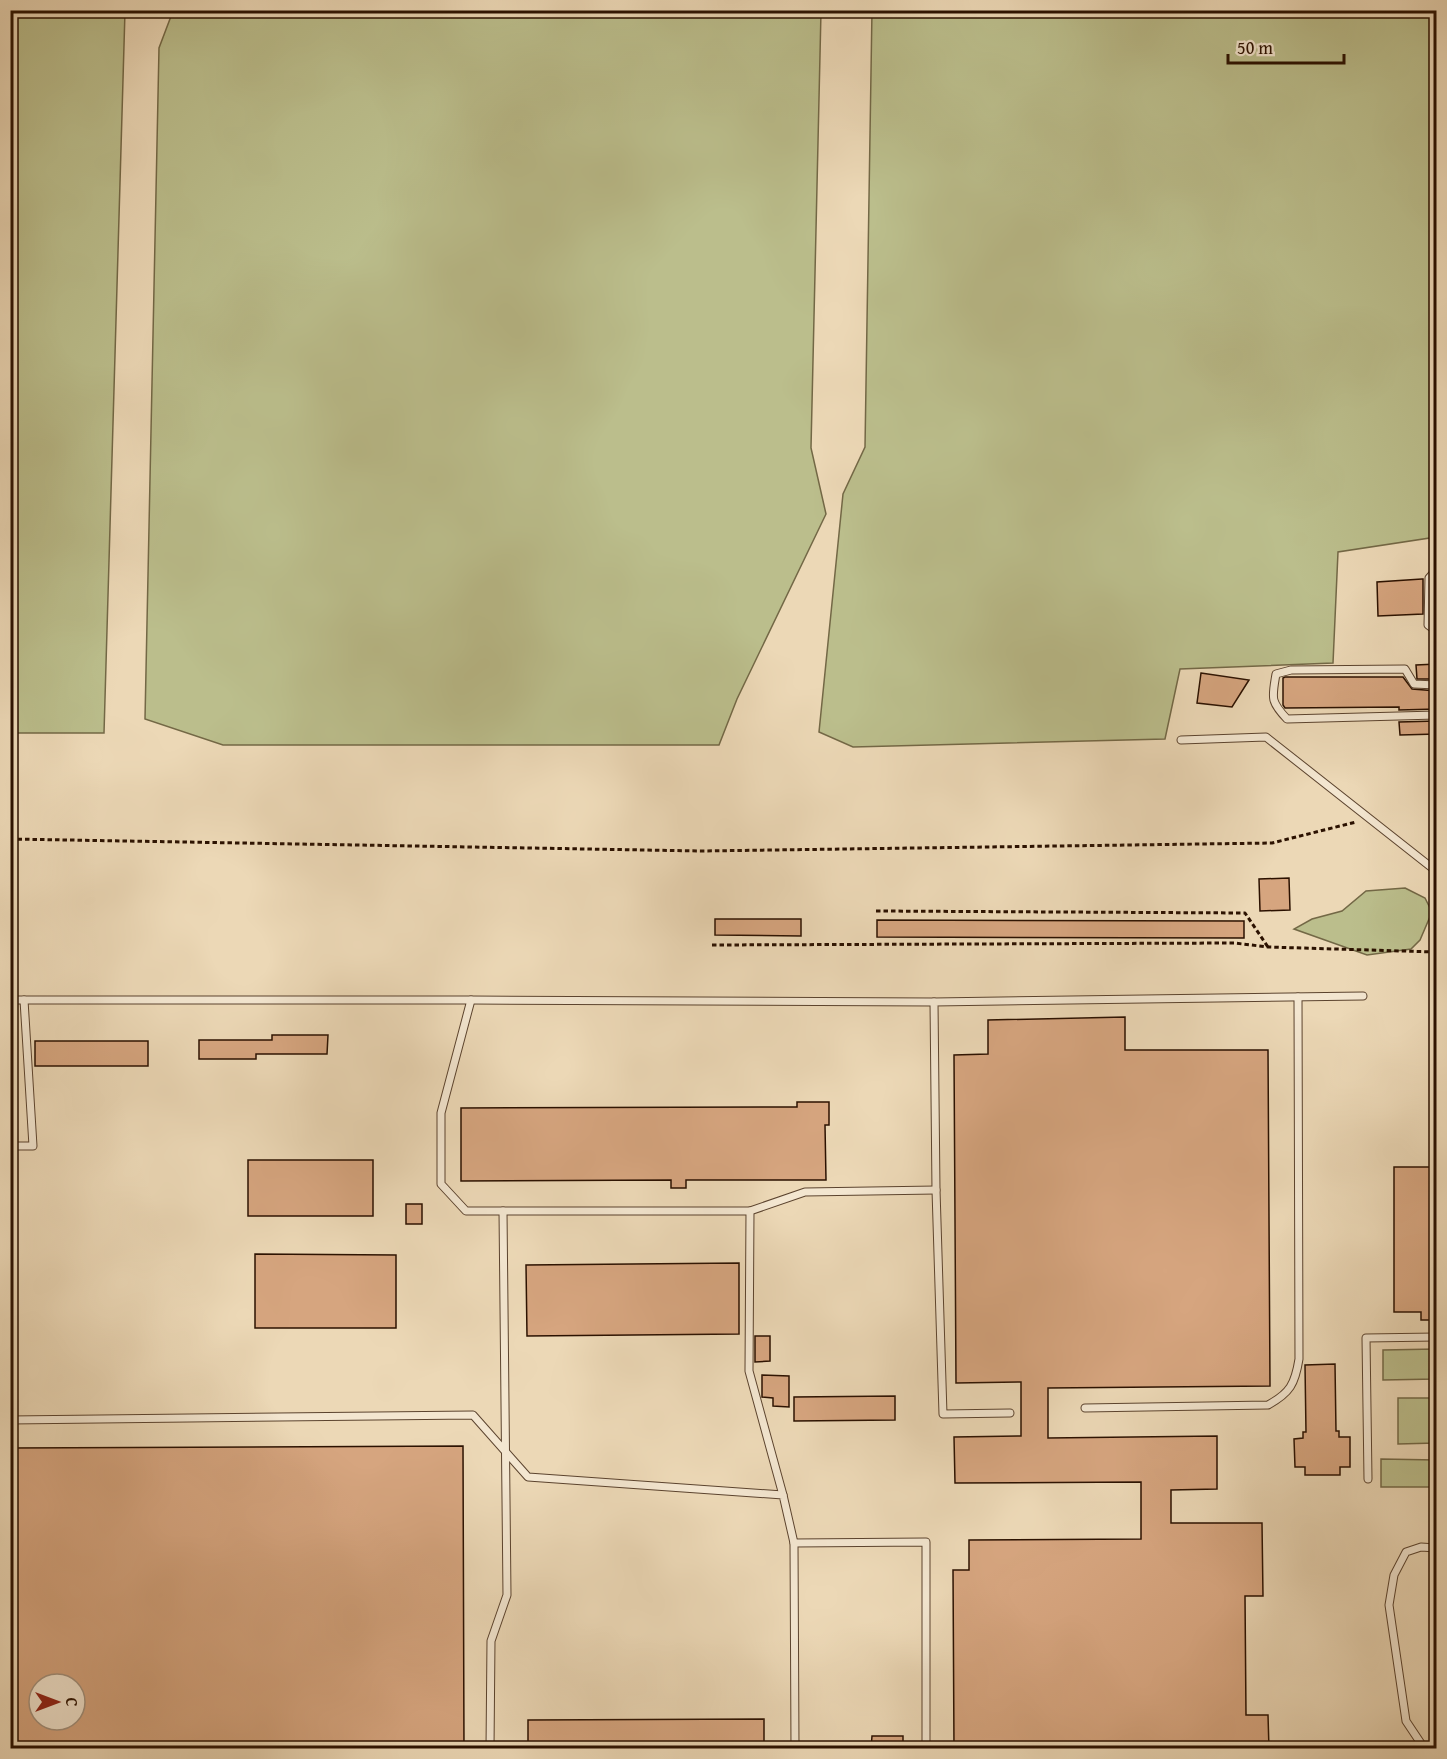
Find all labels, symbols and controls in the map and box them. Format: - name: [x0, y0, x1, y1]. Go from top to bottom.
- scale bar: [1228, 27, 1344, 65]
- text: 50 m: [1237, 34, 1273, 61]
- north arrow: [27, 1672, 87, 1732]
- text: С: [60, 1697, 84, 1707]

